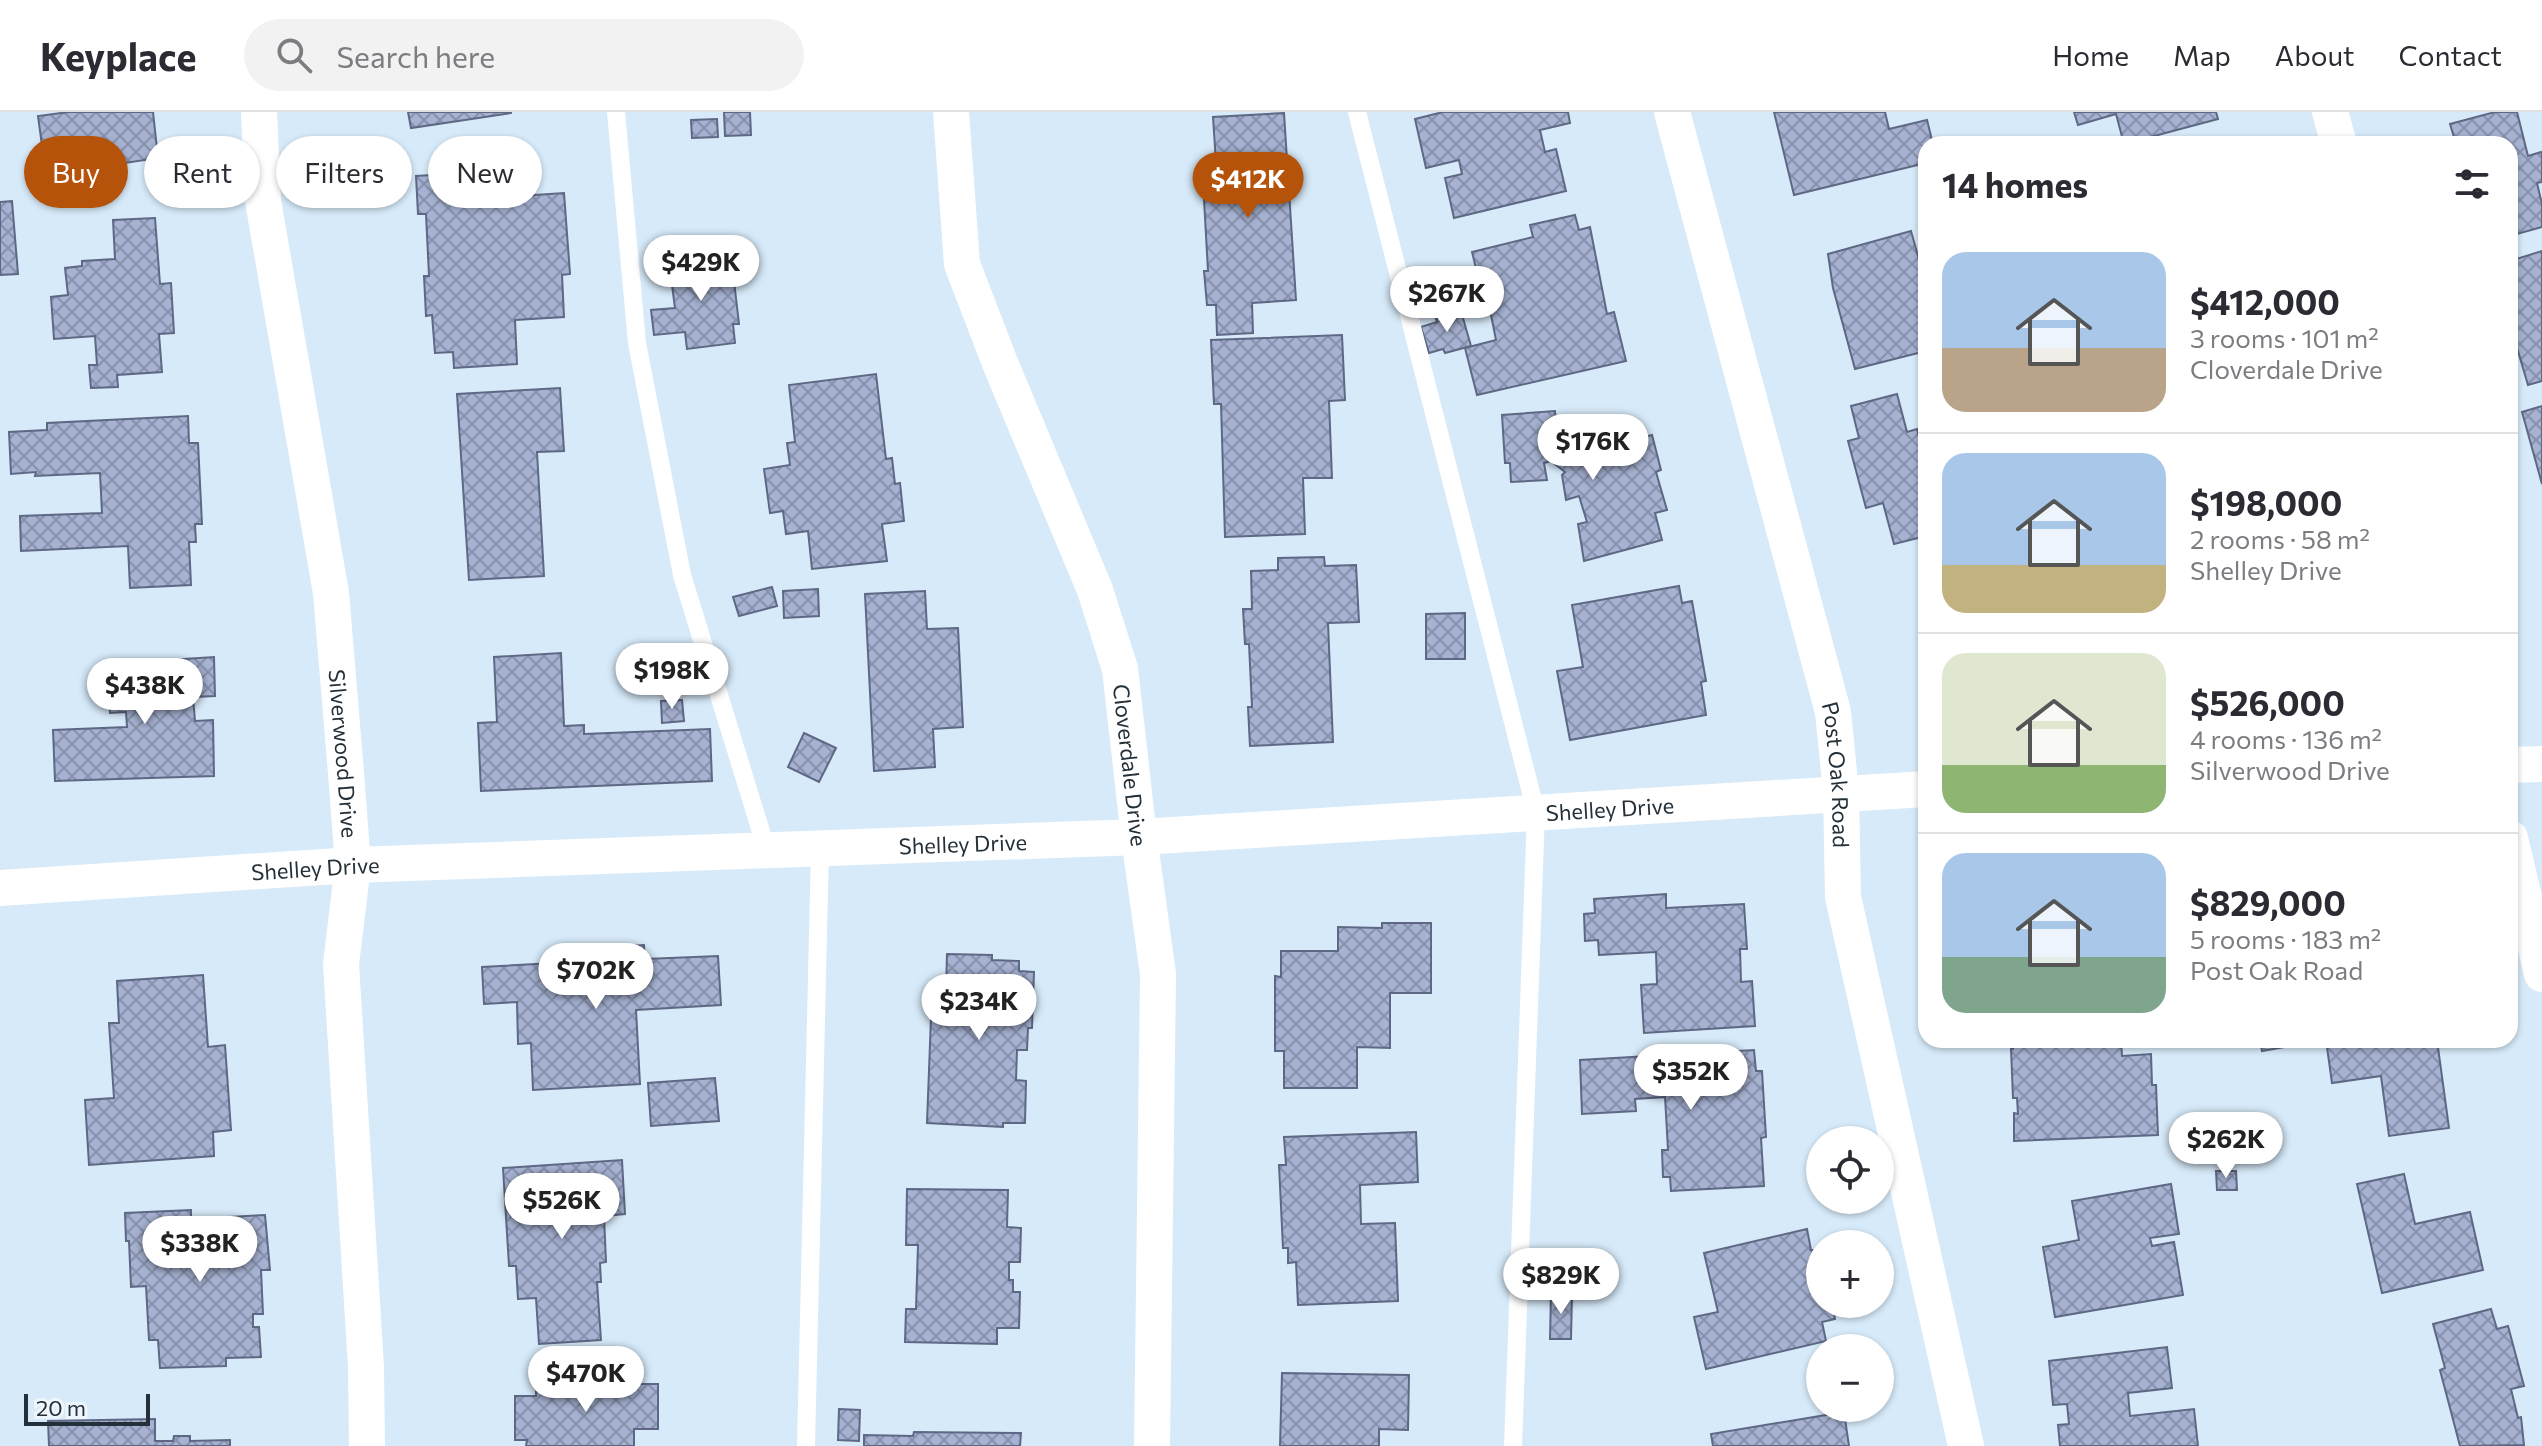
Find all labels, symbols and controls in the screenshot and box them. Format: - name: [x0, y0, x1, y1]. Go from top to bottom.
- search box: [244, 19, 804, 91]
- text: Keyplace: [40, 32, 196, 79]
- icon: search: [272, 33, 316, 77]
- text: Search here: [336, 37, 495, 74]
- text: Home: [2052, 38, 2129, 72]
- text: Map: [2173, 38, 2231, 72]
- text: About: [2275, 38, 2355, 72]
- text: Contact: [2399, 38, 2502, 72]
- chip: Buy: [24, 136, 128, 208]
- chip: Rent: [144, 136, 260, 208]
- chip: Filters: [276, 136, 412, 208]
- chip: New: [428, 136, 542, 208]
- pin: $412K: [1192, 152, 1304, 220]
- text: $412K: [1211, 162, 1285, 193]
- icon: filters: [2450, 162, 2494, 206]
- text: 14 homes: [1942, 163, 2088, 205]
- pin: $429K: [645, 235, 757, 303]
- text: $429K: [661, 245, 741, 276]
- pin: $267K: [1391, 266, 1503, 334]
- text: $267K: [1408, 276, 1486, 307]
- text: $412,000: [2190, 280, 2340, 322]
- icon: home: [2006, 284, 2102, 380]
- text: 3 rooms · 101 m²: [2190, 322, 2379, 353]
- text: Cloverdale Drive: [2190, 353, 2383, 384]
- pin: $176K: [1537, 414, 1649, 482]
- text: $176K: [1555, 424, 1631, 455]
- text: $198,000: [2190, 481, 2342, 523]
- icon: home: [2006, 485, 2102, 581]
- text: 2 rooms · 58 m²: [2190, 523, 2370, 554]
- text: Shelley Drive: [2190, 554, 2342, 585]
- pin: $198K: [616, 643, 728, 711]
- text: $198K: [634, 653, 711, 684]
- pin: $438K: [89, 658, 201, 726]
- text: $438K: [105, 668, 185, 699]
- street label: Silverwood Drive: [324, 668, 364, 839]
- text: $526,000: [2190, 681, 2345, 723]
- street label: Cloverdale Drive: [1108, 682, 1154, 848]
- icon: home: [2006, 685, 2102, 781]
- street label: Post Oak Road: [1817, 698, 1856, 848]
- text: 4 rooms · 136 m²: [2190, 723, 2382, 754]
- text: Silverwood Drive: [2190, 754, 2390, 785]
- street label: Shelley Drive: [1545, 791, 1675, 826]
- street label: Shelley Drive: [898, 827, 1028, 859]
- street label: Shelley Drive: [250, 851, 380, 885]
- text: $829,000: [2190, 881, 2346, 923]
- icon: home: [2006, 885, 2102, 981]
- text: 5 rooms · 183 m²: [2190, 923, 2381, 954]
- pin: $702K: [540, 943, 652, 1011]
- text: $702K: [556, 953, 636, 984]
- text: Post Oak Road: [2190, 954, 2363, 985]
- pin: $234K: [923, 974, 1035, 1042]
- text: $234K: [940, 984, 1019, 1015]
- pin: $352K: [1635, 1044, 1747, 1112]
- text: $352K: [1652, 1054, 1730, 1085]
- pin: $262K: [2170, 1112, 2282, 1180]
- text: $262K: [2187, 1122, 2265, 1153]
- map controls: [1806, 1126, 1894, 1422]
- button: locate: [1806, 1126, 1894, 1214]
- pin: $526K: [506, 1173, 618, 1241]
- text: $526K: [523, 1183, 601, 1214]
- pin: $338K: [144, 1216, 256, 1284]
- text: $338K: [160, 1226, 240, 1257]
- button: +: [1806, 1230, 1894, 1318]
- pin: $829K: [1505, 1248, 1617, 1316]
- text: $829K: [1521, 1258, 1601, 1289]
- button: −: [1806, 1334, 1894, 1422]
- pin: $470K: [530, 1346, 642, 1414]
- text: $470K: [546, 1356, 626, 1387]
- scale bar: [24, 1390, 150, 1426]
- text: 20 m: [36, 1394, 86, 1421]

